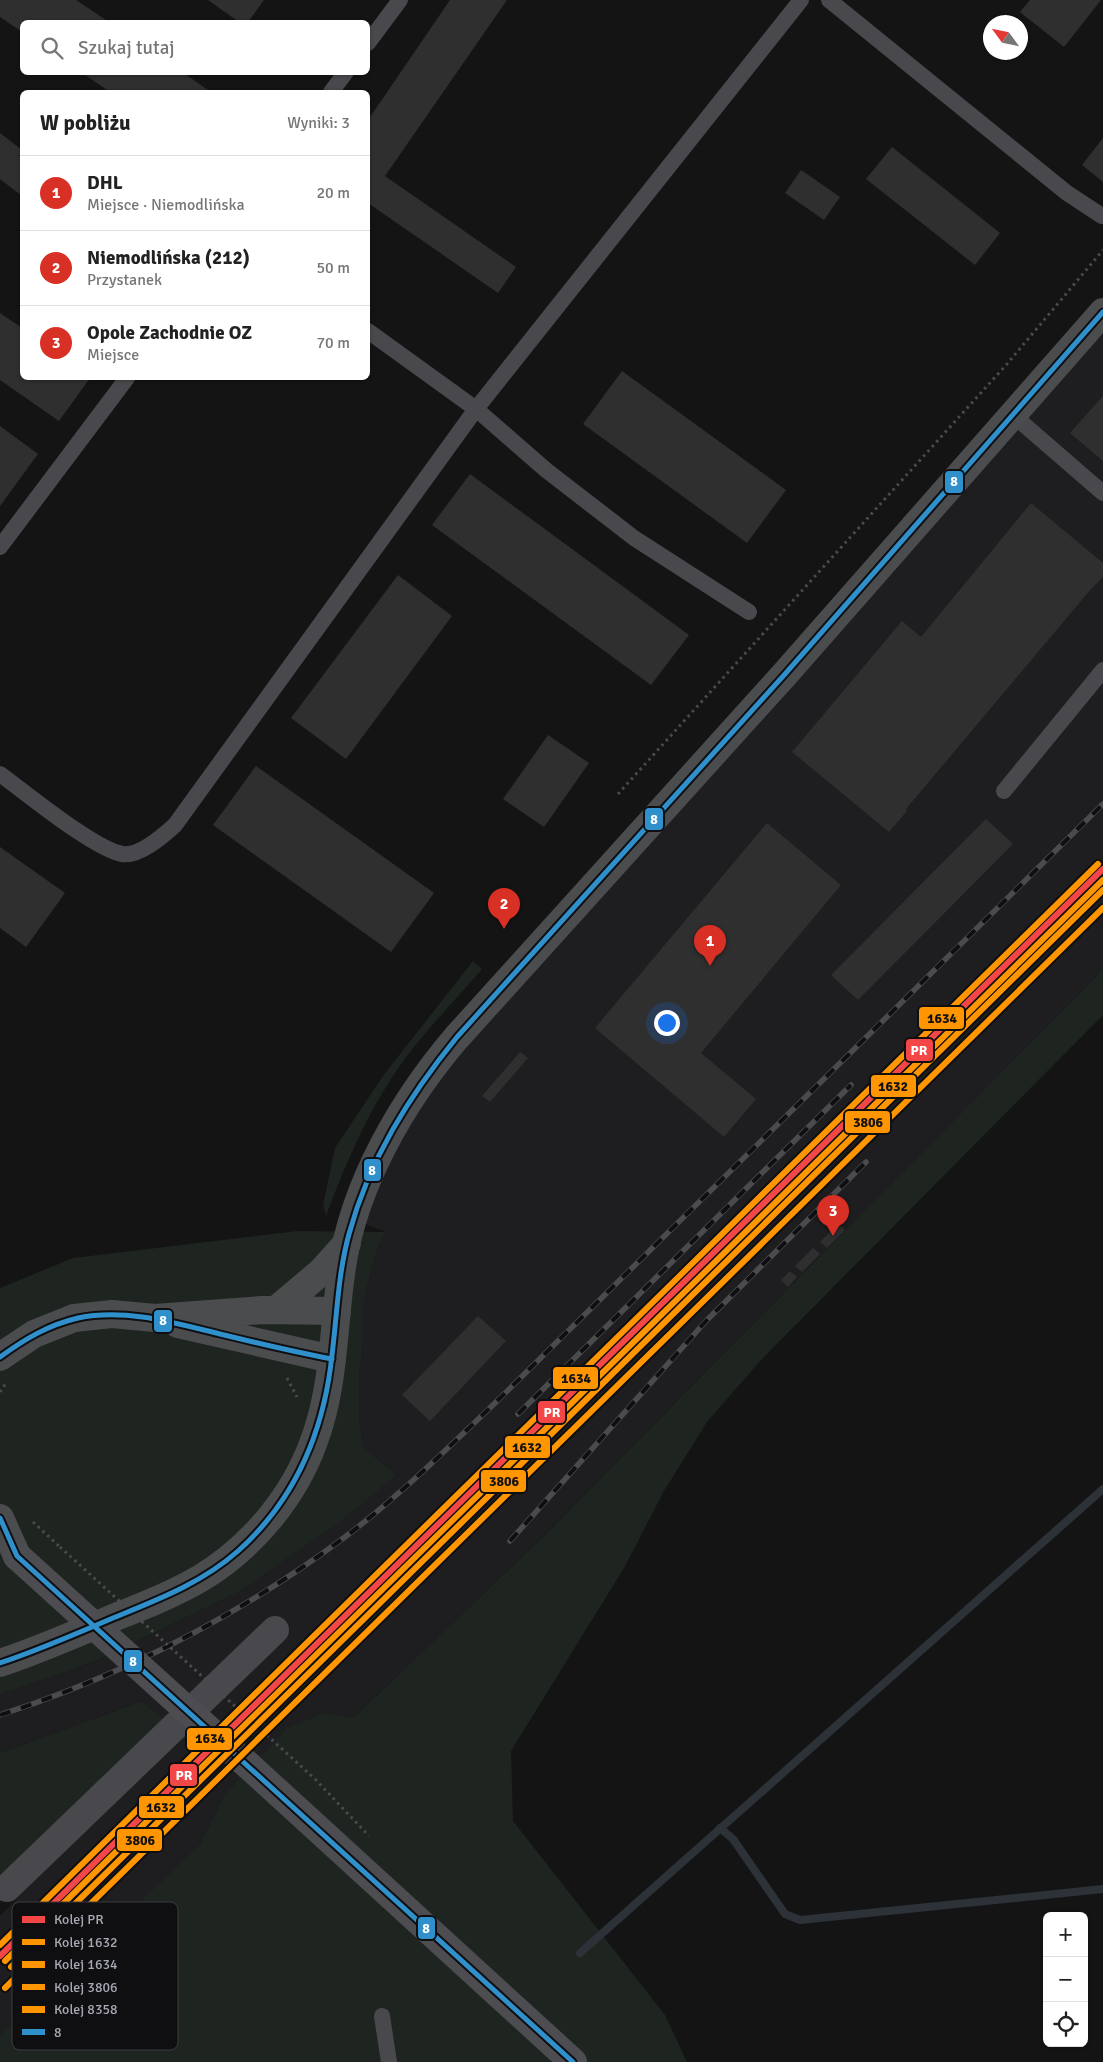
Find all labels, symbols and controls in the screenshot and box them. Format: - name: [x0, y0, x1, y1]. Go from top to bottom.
- north arrow: [983, 15, 1028, 60]
- search box: [20, 20, 370, 75]
- icon: search: [38, 34, 66, 62]
- text: Szukaj tutaj: [78, 36, 175, 60]
- text: W pobliżu: [40, 110, 131, 136]
- text: Wyniki: 3: [287, 113, 350, 133]
- text: DHL: [87, 171, 123, 195]
- text: 1: [52, 183, 60, 203]
- text: 20 m: [316, 183, 350, 203]
- text: Miejsce · Niemodlińska: [87, 195, 245, 215]
- text: Niemodlińska (212): [87, 246, 250, 270]
- text: 2: [52, 258, 60, 278]
- text: 50 m: [316, 258, 350, 278]
- text: Przystanek: [87, 270, 162, 290]
- text: Opole Zachodnie OZ: [87, 321, 252, 345]
- text: 3: [52, 333, 60, 353]
- text: 70 m: [316, 333, 350, 353]
- text: Miejsce: [87, 345, 139, 365]
- line badge: 8: [944, 470, 964, 494]
- text: 8: [950, 473, 958, 490]
- line badge: 8: [644, 807, 664, 831]
- text: 8: [650, 811, 658, 828]
- pin: 2: [488, 888, 520, 929]
- pin: 1: [694, 925, 726, 966]
- line badge: 1634: [918, 1006, 965, 1030]
- your location: [654, 1010, 680, 1036]
- text: 1634: [927, 1010, 958, 1027]
- line badge: PR: [905, 1038, 934, 1062]
- text: PR: [911, 1042, 928, 1059]
- line badge: 1632: [870, 1074, 917, 1098]
- text: 1632: [878, 1078, 908, 1095]
- line badge: 3806: [844, 1110, 891, 1134]
- text: 3806: [853, 1114, 884, 1131]
- line badge: 8: [363, 1158, 382, 1182]
- text: 8: [368, 1162, 376, 1179]
- pin: 3: [817, 1195, 849, 1236]
- line badge: 8: [153, 1309, 173, 1333]
- text: 8: [159, 1312, 167, 1329]
- line badge: 1634: [552, 1366, 599, 1390]
- text: 1634: [561, 1370, 592, 1387]
- line badge: PR: [537, 1400, 566, 1424]
- text: PR: [544, 1404, 561, 1421]
- line badge: 1632: [504, 1435, 551, 1459]
- text: 1632: [512, 1439, 542, 1456]
- line badge: 3806: [480, 1469, 527, 1493]
- text: 3806: [489, 1473, 520, 1490]
- line badge: 8: [123, 1649, 143, 1673]
- text: 8: [129, 1653, 137, 1670]
- line badge: 1634: [186, 1727, 233, 1751]
- text: 1634: [195, 1730, 226, 1747]
- line badge: PR: [169, 1763, 198, 1787]
- text: PR: [176, 1767, 193, 1784]
- line badge: 1632: [138, 1795, 185, 1819]
- text: 1632: [146, 1799, 176, 1816]
- line badge: 3806: [116, 1828, 163, 1852]
- text: 3806: [125, 1832, 156, 1849]
- legend: [12, 1902, 178, 2050]
- text: Kolej PR: [54, 1911, 104, 1928]
- map controls: [1043, 1912, 1088, 2047]
- button: +: [1043, 1912, 1088, 1957]
- line badge: 8: [417, 1916, 436, 1940]
- text: 8: [422, 1920, 430, 1937]
- text: Kolej 1632: [54, 1934, 118, 1951]
- text: Kolej 1634: [54, 1956, 118, 1973]
- button: −: [1043, 1957, 1088, 2002]
- text: Kolej 3806: [54, 1979, 118, 1996]
- text: Kolej 8358: [54, 2001, 118, 2018]
- button: locate: [1043, 2002, 1088, 2047]
- text: 8: [54, 2024, 62, 2041]

